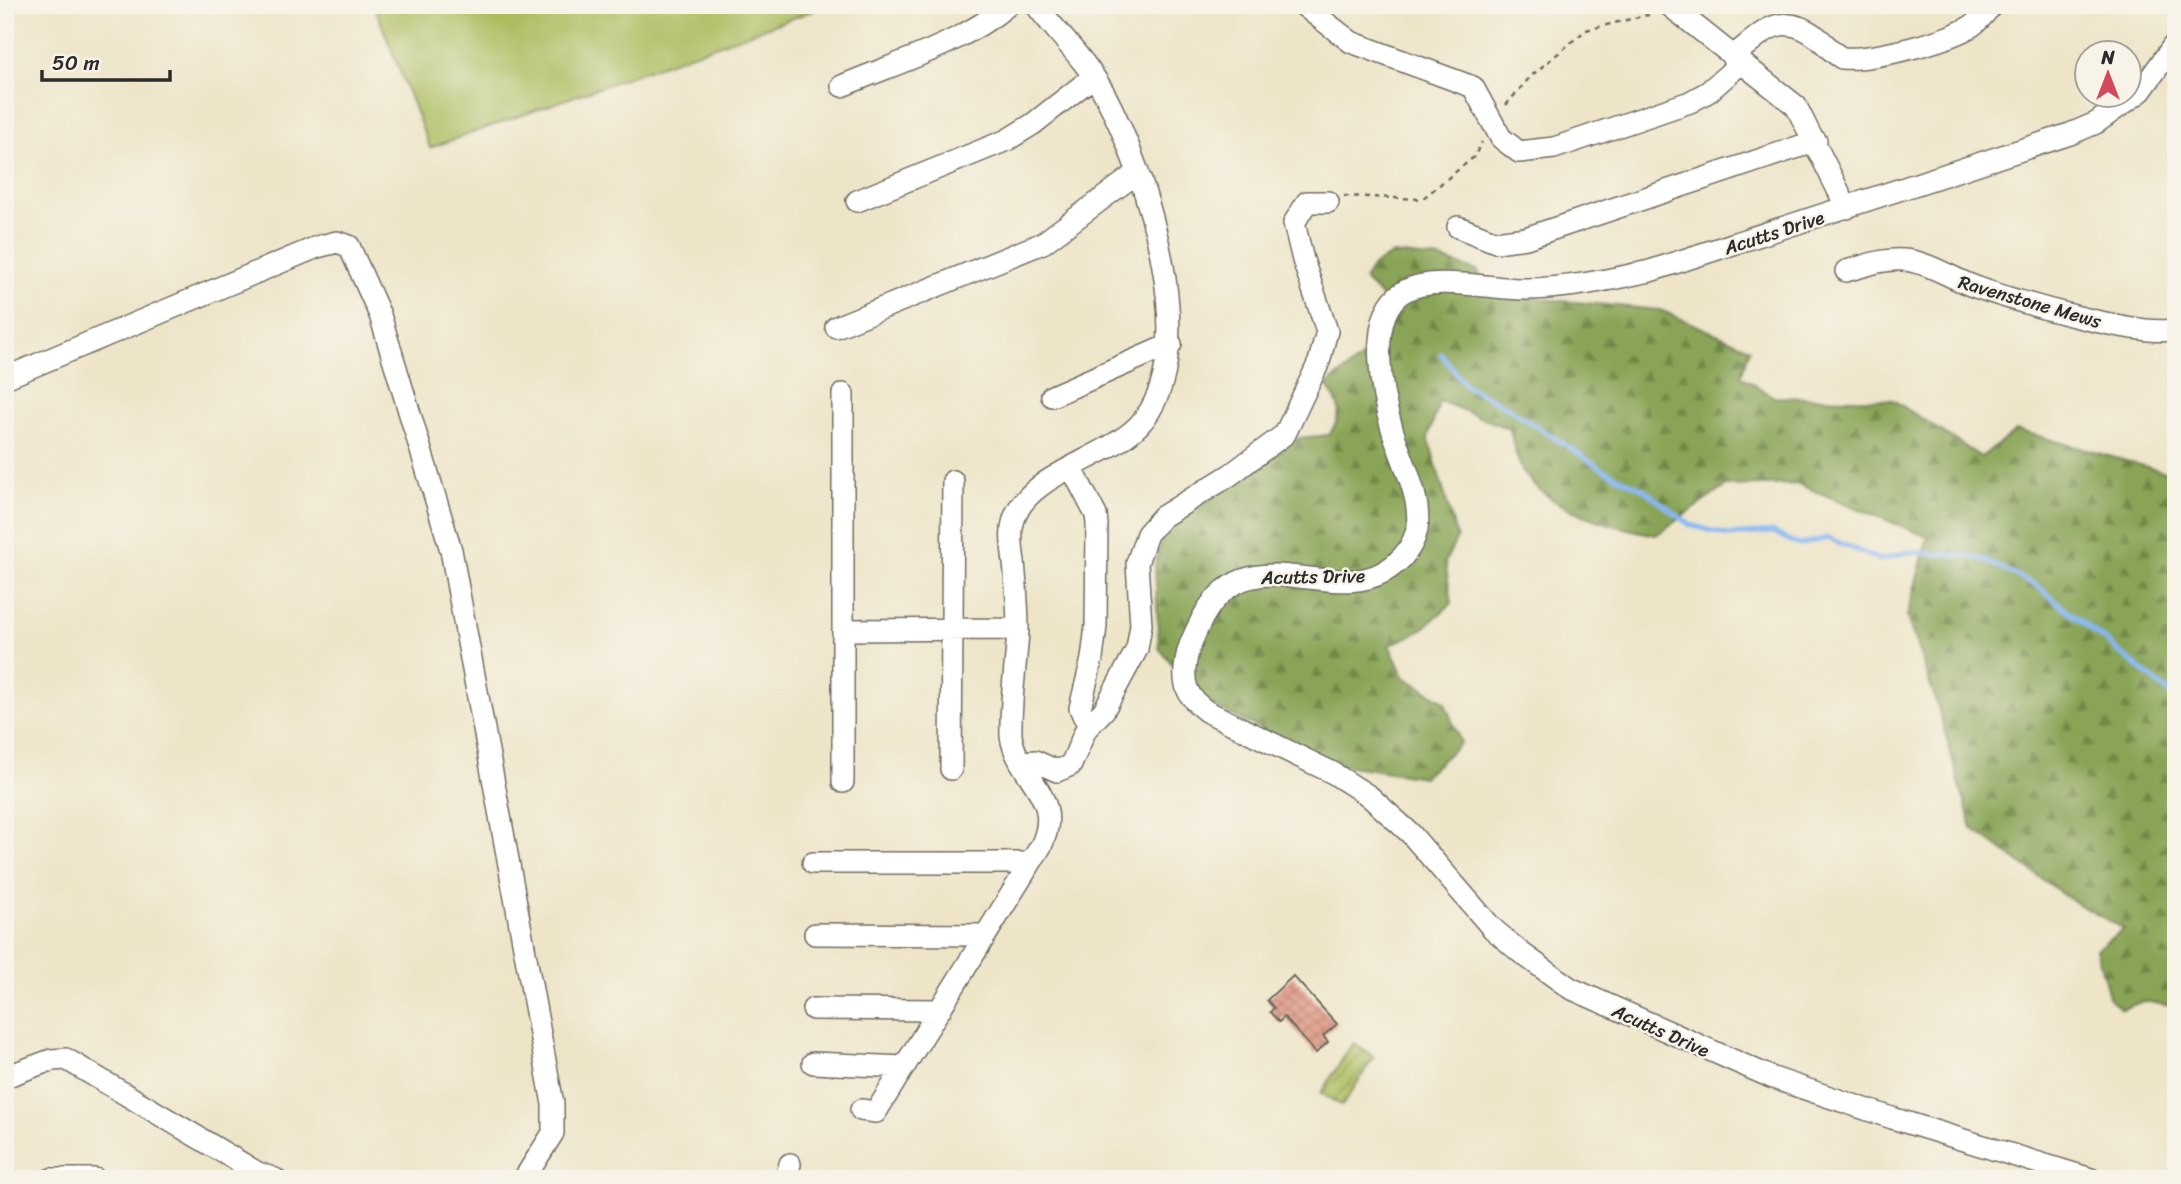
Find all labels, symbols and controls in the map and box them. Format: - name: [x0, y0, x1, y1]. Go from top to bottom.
- scale bar: [42, 38, 170, 82]
- north arrow: [2072, 38, 2142, 108]
- text: N: [2100, 41, 2115, 74]
- text: 50 m: [52, 44, 100, 82]
- street label: Acutts Drive: [1719, 201, 1829, 265]
- street label: Ravenstone Mews: [1954, 265, 2106, 338]
- street label: Acutts Drive: [1260, 559, 1365, 594]
- street label: Acutts Drive: [1606, 994, 1715, 1067]

